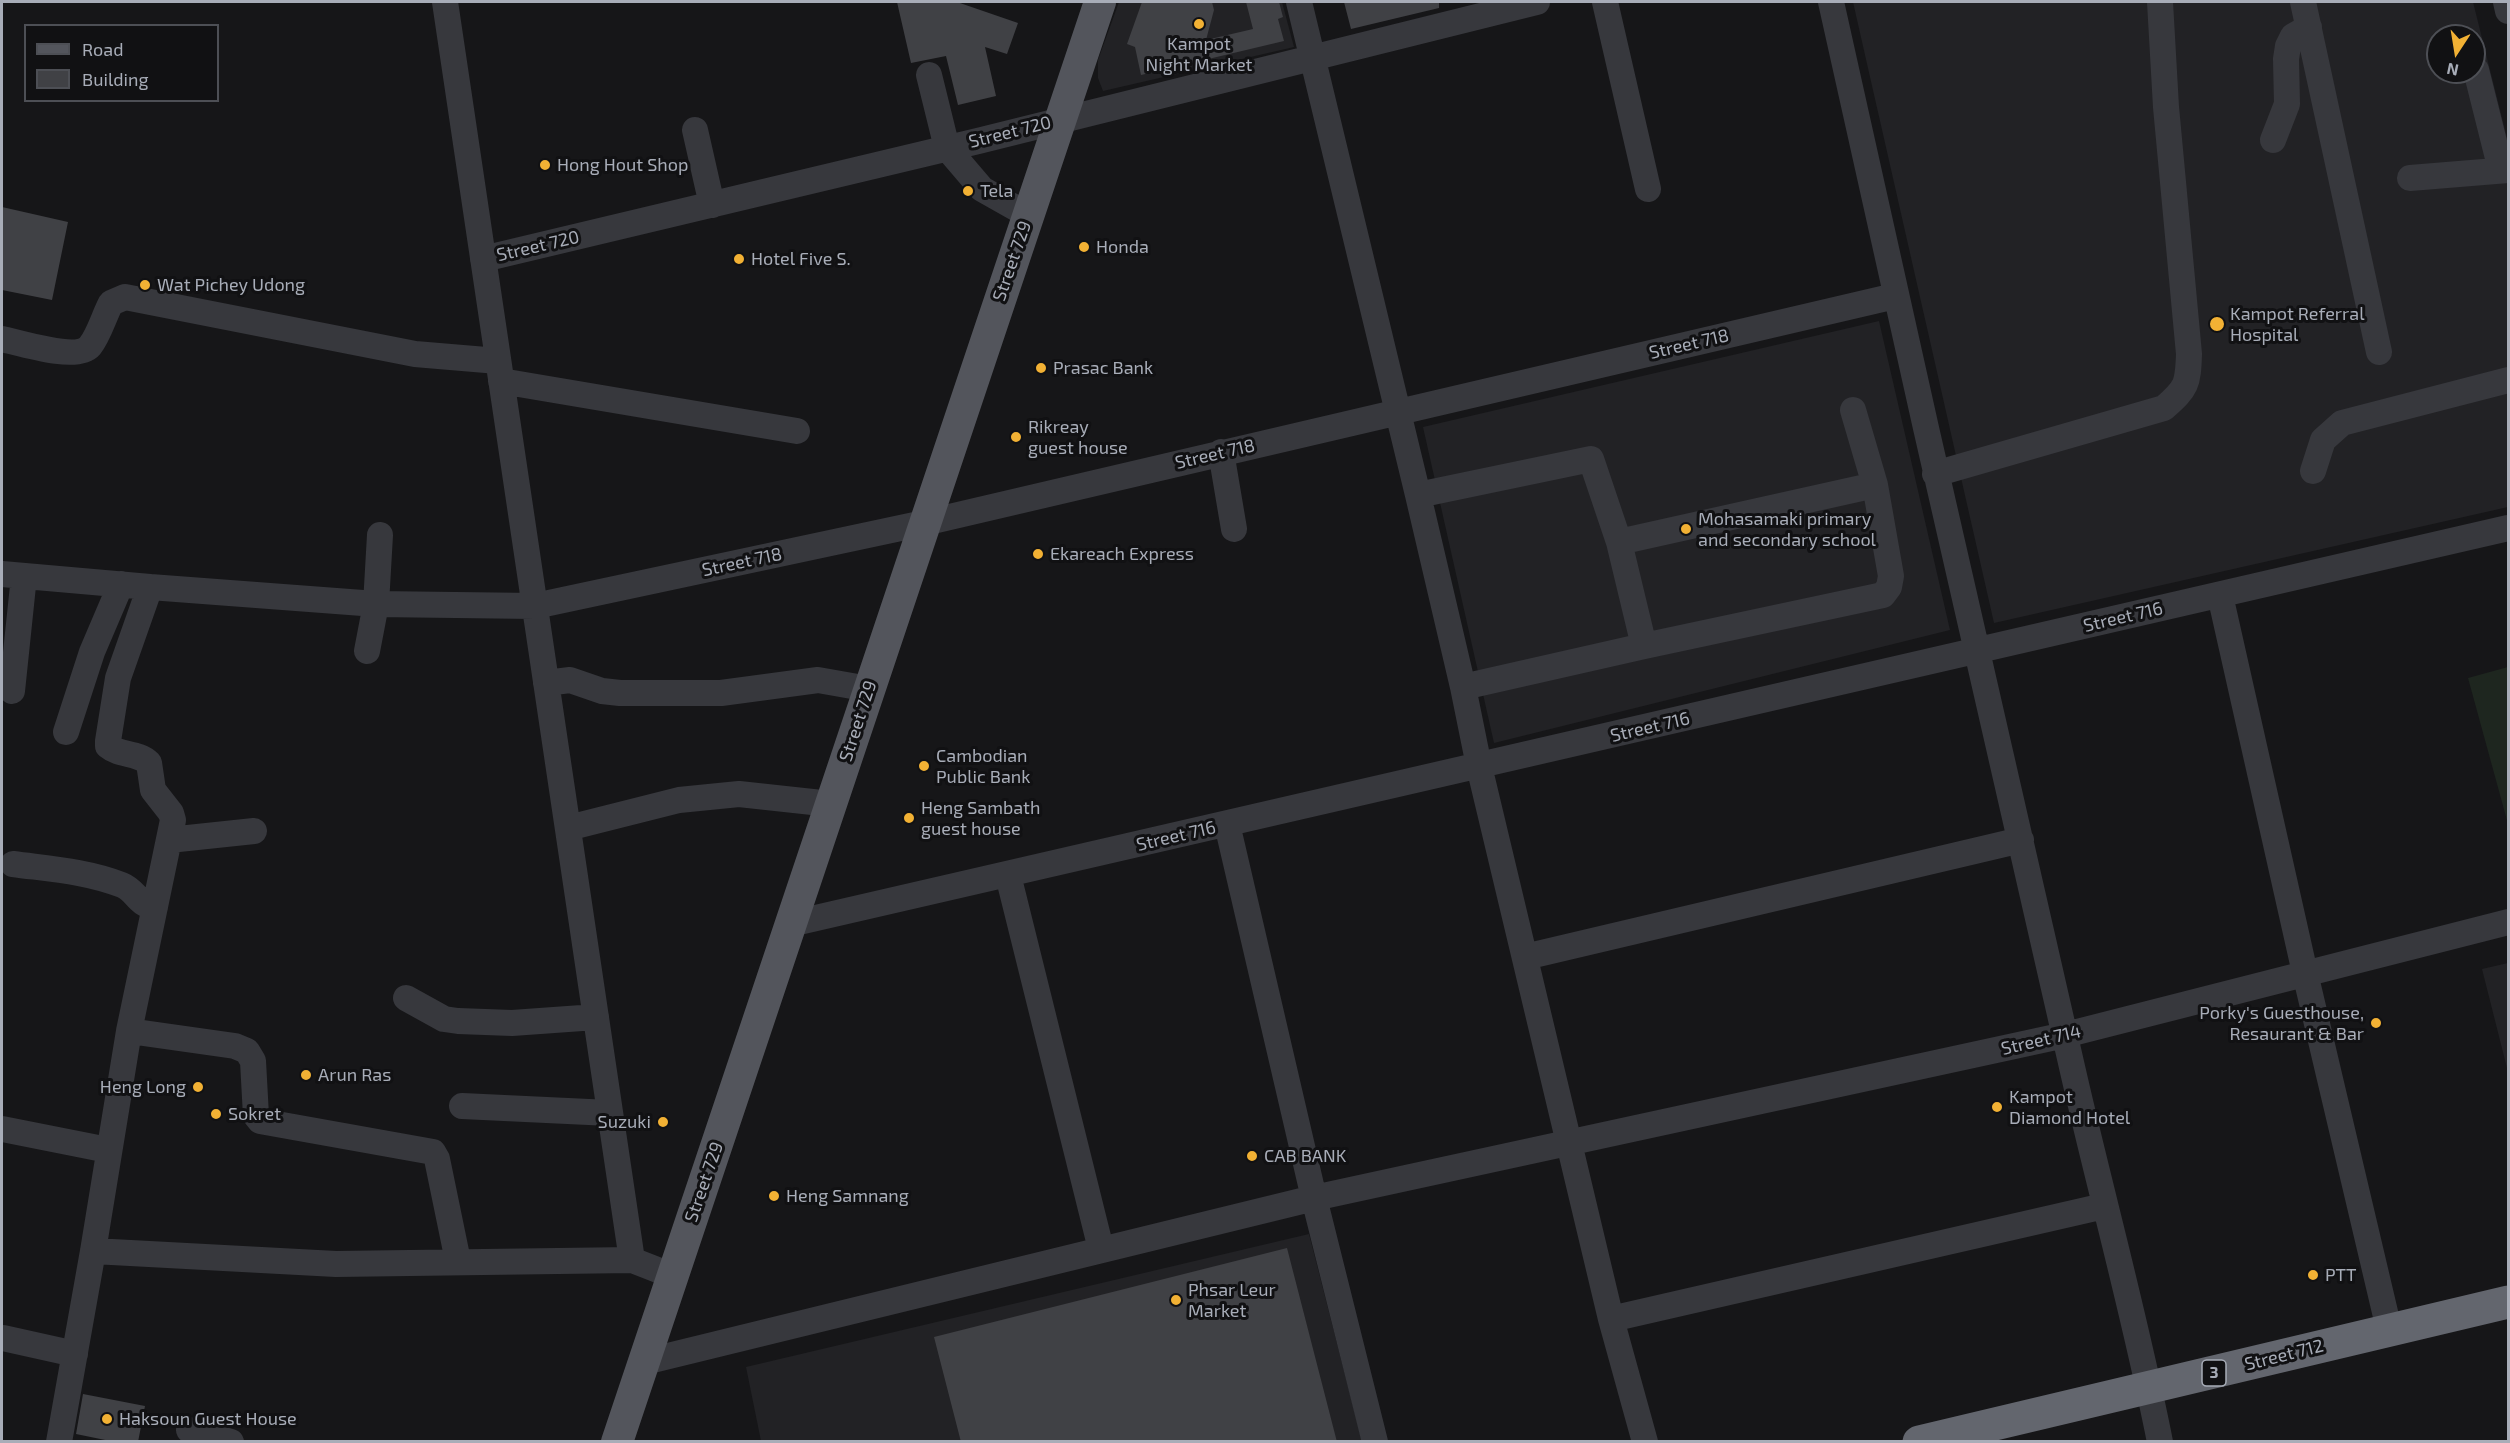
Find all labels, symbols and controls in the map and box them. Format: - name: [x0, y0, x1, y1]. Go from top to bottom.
- marker: Kampot Night Market: [1192, 17, 1206, 31]
- legend: [24, 24, 219, 102]
- north arrow: [2426, 24, 2486, 84]
- place label: Kampot Night Market: [1146, 33, 1252, 76]
- text: Road: [82, 38, 123, 60]
- text: N: [2445, 60, 2460, 81]
- text: Building: [82, 68, 149, 90]
- street label: Street 720: [967, 111, 1053, 153]
- place label: Hong Hout Shop: [557, 154, 688, 176]
- marker: Hong Hout Shop: [538, 158, 552, 172]
- place label: Tela: [980, 180, 1013, 202]
- marker: Tela: [961, 184, 975, 198]
- street label: Street 729: [988, 218, 1036, 304]
- street label: Street 720: [495, 226, 581, 266]
- place label: Honda: [1096, 236, 1149, 258]
- marker: Honda: [1077, 240, 1091, 254]
- place label: Hotel Five S.: [751, 248, 851, 270]
- marker: Hotel Five S.: [732, 252, 746, 266]
- place label: Wat Pichey Udong: [157, 274, 305, 296]
- marker: Wat Pichey Udong: [138, 278, 152, 292]
- place label: Kampot Referral Hospital: [2230, 303, 2365, 346]
- marker: Kampot Referral Hospital: [2208, 315, 2226, 333]
- street label: Street 718: [1647, 324, 1731, 364]
- place label: Prasac Bank: [1053, 357, 1153, 379]
- marker: Prasac Bank: [1034, 361, 1048, 375]
- place label: Rikreay guest house: [1028, 416, 1128, 458]
- marker: Rikreay guest house: [1009, 430, 1023, 444]
- street label: Street 718: [1173, 434, 1257, 474]
- place label: Mohasamaki primary and secondary school: [1698, 508, 1876, 550]
- marker: Mohasamaki primary and secondary school: [1679, 522, 1693, 536]
- street label: Street 718: [700, 543, 784, 581]
- place label: Ekareach Express: [1050, 543, 1194, 565]
- marker: Ekareach Express: [1031, 547, 1045, 561]
- street label: Street 716: [2081, 597, 2165, 637]
- street label: Street 729: [835, 678, 881, 764]
- street label: Street 716: [1608, 707, 1692, 747]
- place label: Cambodian Public Bank: [936, 745, 1030, 788]
- marker: Cambodian Public Bank: [917, 759, 931, 773]
- place label: Heng Sambath guest house: [921, 797, 1040, 840]
- marker: Heng Sambath guest house: [902, 811, 916, 825]
- street label: Street 716: [1134, 816, 1218, 856]
- place label: Porky's Guesthouse, Resaurant & Bar: [2199, 1002, 2364, 1044]
- marker: Porky's Guesthouse, Resaurant & Bar: [2369, 1016, 2383, 1030]
- street label: Street 714: [1999, 1020, 2083, 1060]
- place label: Arun Ras: [318, 1064, 391, 1086]
- marker: Arun Ras: [299, 1068, 313, 1082]
- place label: Heng Long: [100, 1076, 186, 1098]
- marker: Heng Long: [191, 1080, 205, 1094]
- place label: Kampot Diamond Hotel: [2009, 1086, 2130, 1128]
- marker: Kampot Diamond Hotel: [1990, 1100, 2004, 1114]
- place label: Sokret: [228, 1103, 281, 1125]
- marker: Sokret: [209, 1107, 223, 1121]
- place label: Suzuki: [598, 1111, 651, 1133]
- marker: Suzuki: [656, 1115, 670, 1129]
- street label: Street 729: [680, 1139, 728, 1225]
- place label: CAB BANK: [1264, 1145, 1346, 1167]
- marker: CAB BANK: [1245, 1149, 1259, 1163]
- place label: Heng Samnang: [786, 1185, 909, 1207]
- marker: Heng Samnang: [767, 1189, 781, 1203]
- place label: PTT: [2325, 1264, 2357, 1286]
- marker: PTT: [2306, 1268, 2320, 1282]
- place label: Phsar Leur Market: [1188, 1279, 1276, 1322]
- marker: Phsar Leur Market: [1169, 1293, 1183, 1307]
- street label: Street 712: [2242, 1335, 2326, 1375]
- road number: 3: [2202, 1360, 2226, 1386]
- place label: Haksoun Guest House: [119, 1408, 297, 1430]
- marker: Haksoun Guest House: [100, 1412, 114, 1426]

